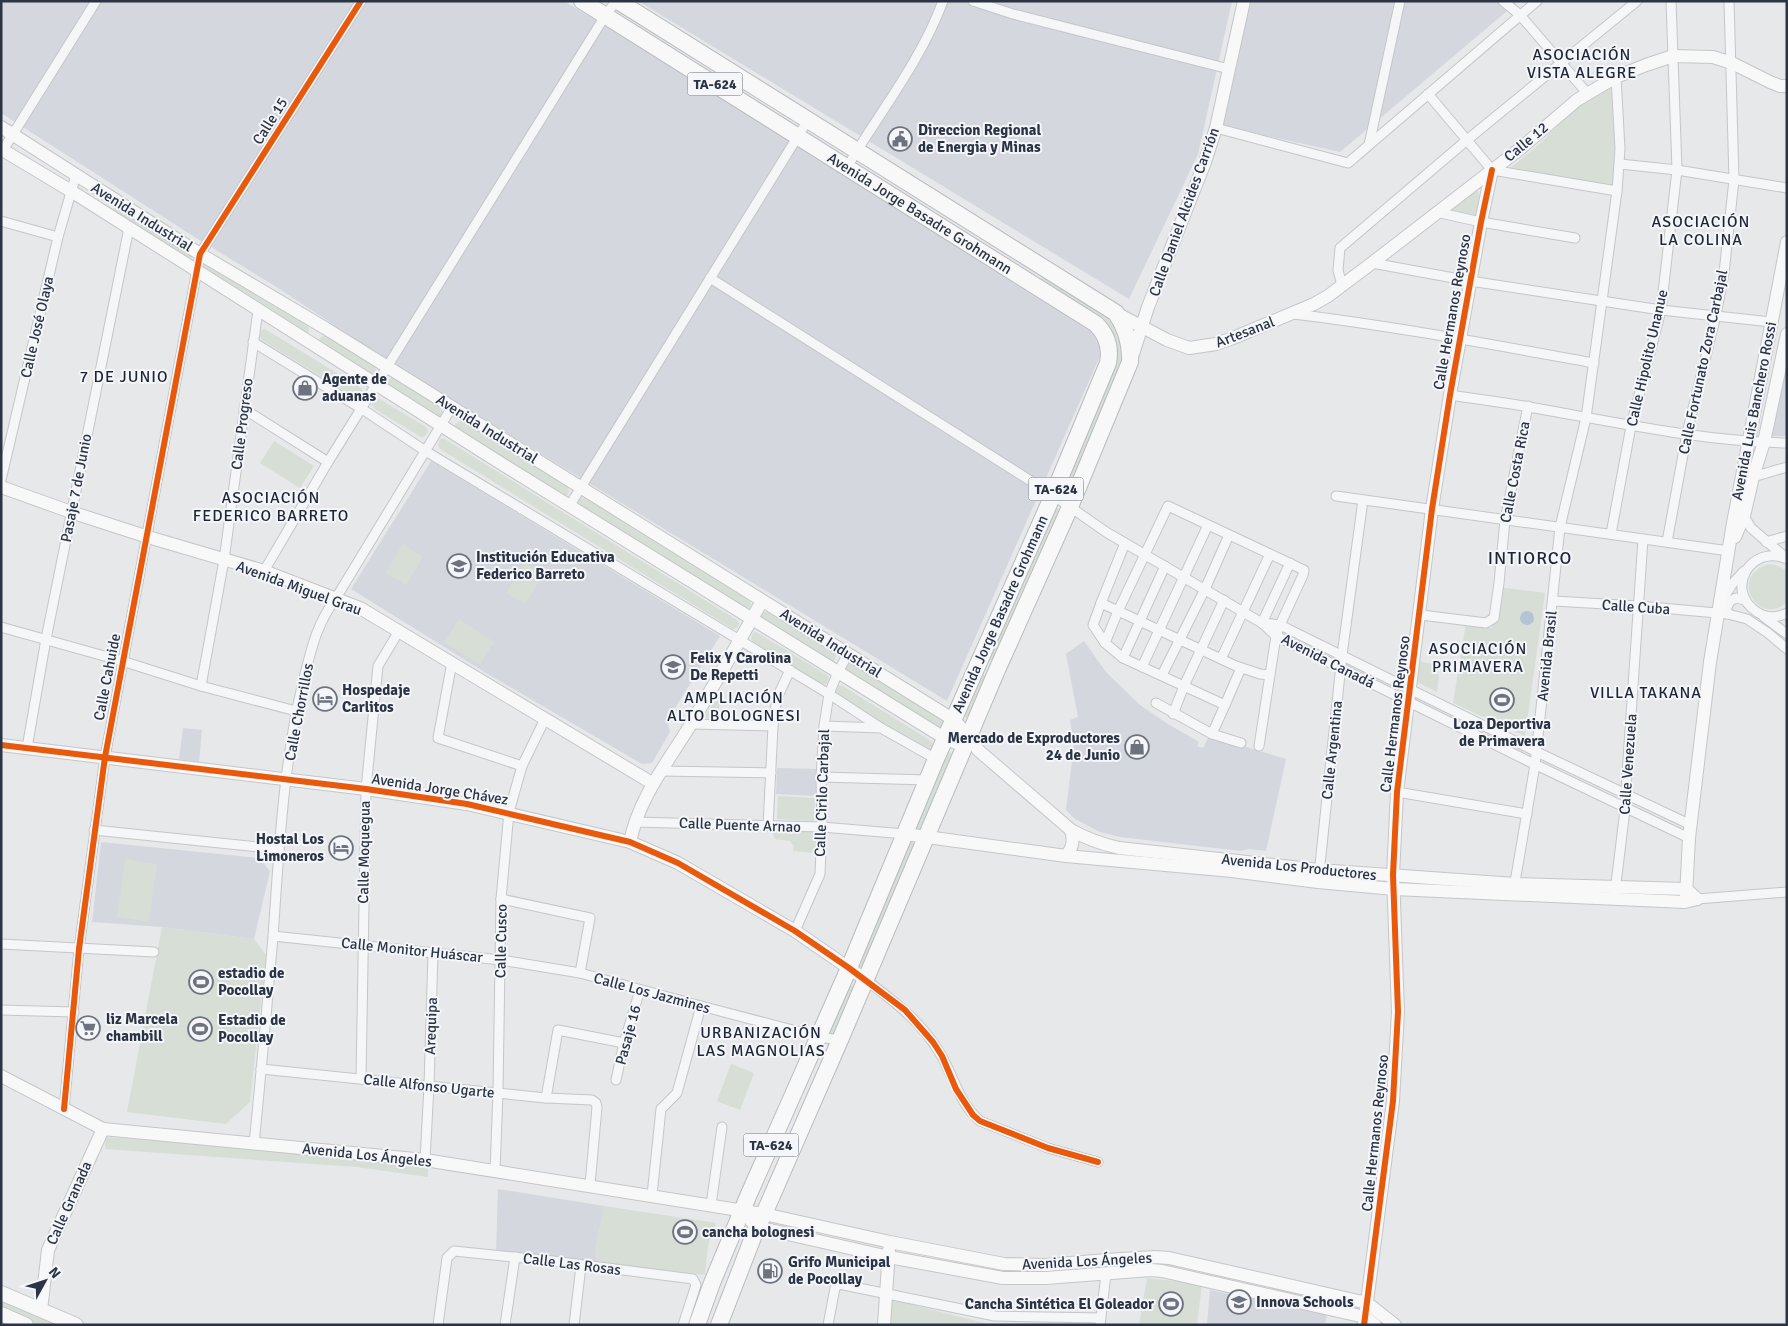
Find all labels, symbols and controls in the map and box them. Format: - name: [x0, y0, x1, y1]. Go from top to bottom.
- district label: ASOCIACIÓN VISTA ALEGRE: [1527, 45, 1637, 83]
- road number: TA-624: [688, 72, 742, 96]
- street label: Calle 15: [249, 94, 291, 148]
- street label: Calle 12: [1500, 118, 1552, 166]
- place label: Direccion Regional de Energia y Minas: [918, 121, 1041, 156]
- street label: Calle Daniel Alcides Carrión: [1145, 125, 1223, 299]
- public building icon: Direccion Regional de Energia y Minas: [887, 126, 913, 152]
- street label: Avenida Jorge Basadre Grohmann: [824, 149, 1015, 278]
- street label: Avenida Industrial: [88, 178, 196, 256]
- district label: ASOCIACIÓN LA COLINA: [1652, 212, 1750, 250]
- street label: Calle Hermanos Reynoso: [1429, 232, 1475, 391]
- street label: Calle Fortunato Zora Carbajal: [1675, 268, 1731, 456]
- street label: Calle José Olaya: [17, 274, 57, 380]
- street label: Calle Hipolito Unanue: [1622, 288, 1672, 428]
- street label: Artesanal: [1213, 312, 1277, 352]
- street label: Avenida Luis Banchero Rossi: [1728, 320, 1780, 502]
- district label: 7 DE JUNIO: [79, 367, 169, 387]
- place label: Agente de aduanas: [322, 370, 387, 405]
- shop icon: Agente de aduanas: [292, 375, 318, 401]
- street label: Calle Progreso: [227, 377, 257, 471]
- street label: Avenida Industrial: [433, 390, 541, 468]
- street label: Calle Costa Rica: [1496, 420, 1534, 524]
- street label: Pasaje 7 de Junio: [57, 432, 95, 544]
- road number: TA-624: [1028, 478, 1084, 500]
- district label: ASOCIACIÓN FEDERICO BARRETO: [193, 488, 349, 526]
- street label: Avenida Jorge Basadre Grohmann: [948, 512, 1052, 716]
- district label: INTIORCO: [1488, 547, 1572, 569]
- place label: Institución Educativa Federico Barreto: [476, 548, 615, 583]
- school or university icon: Institución Educativa Federico Barreto: [446, 553, 472, 579]
- street label: Avenida Miguel Grau: [234, 557, 364, 619]
- street label: Calle Cuba: [1601, 596, 1671, 618]
- street label: Avenida Industrial: [777, 604, 885, 682]
- street label: Avenida Brasil: [1533, 610, 1561, 702]
- street label: Avenida Canadá: [1278, 630, 1378, 692]
- street label: Calle Cahuide: [90, 632, 124, 722]
- street label: Calle Hermanos Reynoso: [1376, 634, 1414, 793]
- district label: ASOCIACIÓN PRIMAVERA: [1429, 639, 1527, 677]
- place label: Felix Y Carolina De Repetti: [690, 649, 791, 684]
- school or university icon: Felix Y Carolina De Repetti: [660, 654, 686, 680]
- street label: Calle Chorrillos: [281, 661, 317, 762]
- place label: Hospedaje Carlitos: [342, 681, 410, 716]
- district label: VILLA TAKANA: [1590, 683, 1702, 703]
- hotel icon: Hospedaje Carlitos: [312, 686, 338, 712]
- sports icon: Loza Deportiva de Primavera: [1489, 687, 1515, 713]
- district label: AMPLIACIÓN ALTO BOLOGNESI: [667, 688, 801, 726]
- street label: Calle Argentina: [1318, 700, 1346, 800]
- street label: Calle Venezuela: [1615, 713, 1641, 815]
- place label: Loza Deportiva de Primavera: [1453, 715, 1551, 750]
- street label: Calle Cirilo Carbajal: [811, 729, 833, 857]
- place label: Mercado de Exproductores 24 de Junio: [948, 729, 1120, 764]
- shop icon: Mercado de Exproductores 24 de Junio: [1124, 734, 1150, 760]
- street label: Avenida Jorge Chávez: [370, 769, 510, 809]
- street label: Calle Moquegua: [354, 800, 374, 904]
- street label: Calle Puente Arnao: [679, 814, 802, 836]
- place label: Hostal Los Limoneros: [256, 830, 324, 865]
- hotel icon: Hostal Los Limoneros: [328, 835, 354, 861]
- street label: Avenida Los Productores: [1220, 850, 1378, 884]
- street label: Calle Cusco: [491, 903, 511, 978]
- street label: Calle Monitor Huáscar: [340, 934, 484, 966]
- place label: estadio de Pocollay: [218, 964, 285, 999]
- sports icon: estadio de Pocollay: [188, 969, 214, 995]
- street label: Calle Los Jazmines: [592, 969, 713, 1017]
- street label: Arequipa: [421, 997, 441, 1055]
- street label: Pasaje 16: [611, 1003, 645, 1067]
- place label: liz Marcela chambill: [106, 1010, 178, 1045]
- place label: Estadio de Pocollay: [218, 1011, 286, 1046]
- supermarket icon: liz Marcela chambill: [75, 1015, 101, 1041]
- sports icon: Estadio de Pocollay: [187, 1016, 213, 1042]
- district label: URBANIZACIÓN LAS MAGNOLIAS: [696, 1023, 826, 1061]
- street label: Calle Hermanos Reynoso: [1358, 1053, 1392, 1212]
- street label: Calle Alfonso Ugarte: [363, 1070, 495, 1102]
- road number: TA-624: [744, 1134, 798, 1156]
- street label: Avenida Los Ángeles: [301, 1138, 433, 1171]
- street label: Calle Granada: [43, 1158, 95, 1248]
- sports icon: cancha bolognesi: [672, 1219, 698, 1245]
- place label: cancha bolognesi: [702, 1223, 814, 1241]
- street label: Avenida Los Ángeles: [1021, 1248, 1153, 1273]
- street label: Calle Las Rosas: [522, 1249, 622, 1279]
- place label: Grifo Municipal de Pocollay: [788, 1253, 891, 1288]
- north arrow: [20, 1256, 70, 1306]
- fuel station icon: Grifo Municipal de Pocollay: [757, 1258, 783, 1284]
- text: N: [45, 1264, 64, 1282]
- school or university icon: Innova Schools: [1226, 1289, 1252, 1315]
- sports icon: Cancha Sintética El Goleador: [1158, 1291, 1184, 1317]
- place label: Innova Schools: [1256, 1293, 1354, 1311]
- place label: Cancha Sintética El Goleador: [965, 1295, 1154, 1313]

